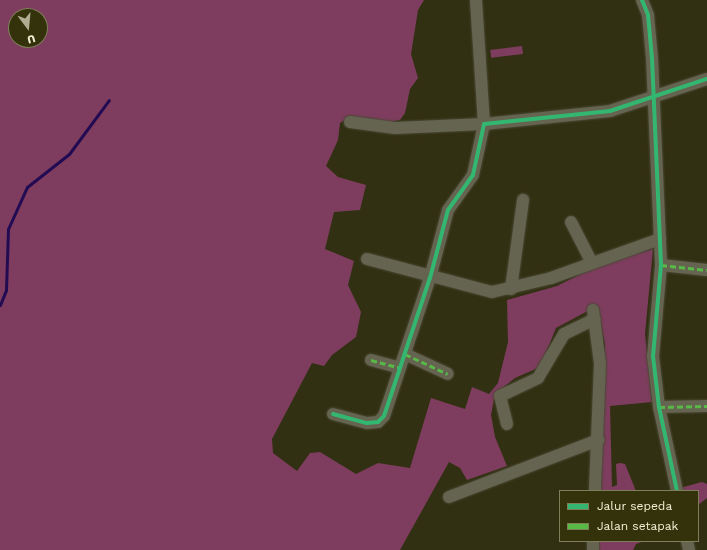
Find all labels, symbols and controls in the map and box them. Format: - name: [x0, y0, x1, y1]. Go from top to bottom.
- north arrow: [8, 8, 48, 48]
- text: U: [26, 32, 37, 46]
- legend: [559, 490, 699, 542]
- text: Jalur sepeda: [597, 499, 672, 513]
- text: Jalan setapak: [597, 519, 678, 533]

